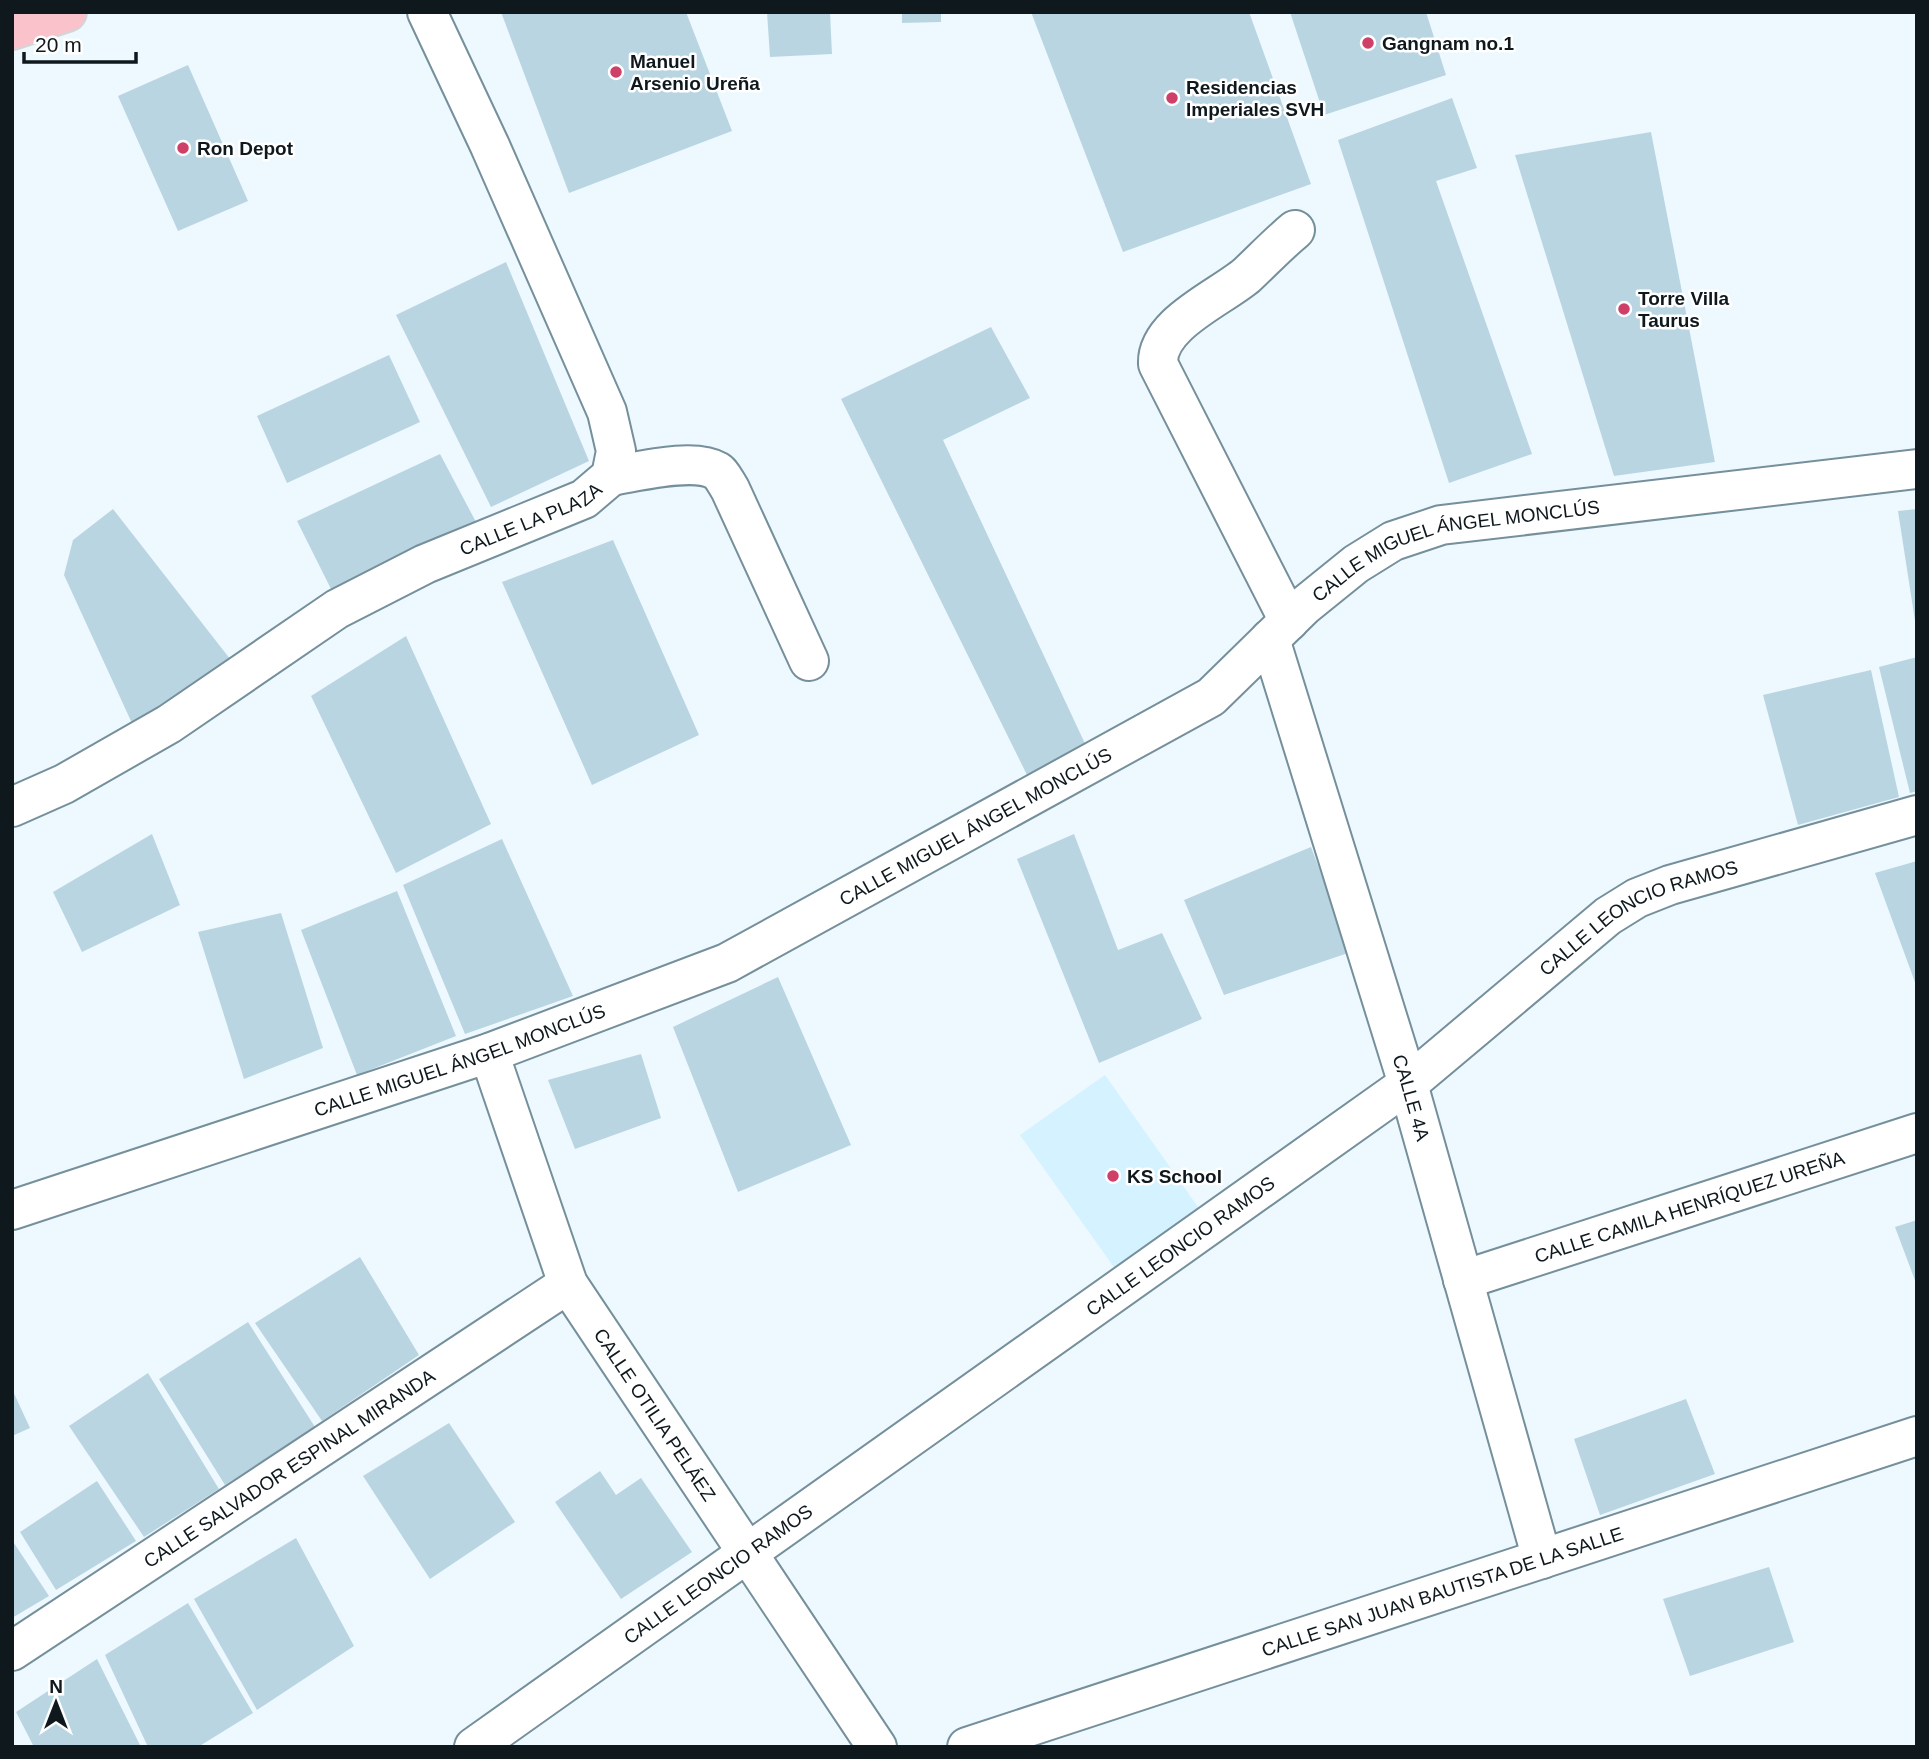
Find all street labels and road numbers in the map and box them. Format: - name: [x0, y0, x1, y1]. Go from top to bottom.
- street label: CALLE LA PLAZA: [457, 478, 606, 560]
- street label: CALLE MIGUEL ÁNGEL MONCLÚS: [1308, 496, 1601, 606]
- street label: CALLE MIGUEL ÁNGEL MONCLÚS: [836, 744, 1115, 910]
- street label: CALLE LEONCIO RAMOS: [1535, 856, 1740, 980]
- street label: CALLE MIGUEL ÁNGEL MONCLÚS: [311, 1000, 608, 1121]
- street label: CALLE 4A: [1389, 1052, 1434, 1144]
- street label: CALLE CAMILA HENRÍQUEZ UREÑA: [1532, 1147, 1847, 1267]
- street label: CALLE LEONCIO RAMOS: [1082, 1172, 1279, 1320]
- street label: CALLE OTILIA PELÁEZ: [590, 1325, 720, 1505]
- street label: CALLE SALVADOR ESPINAL MIRANDA: [140, 1365, 439, 1572]
- street label: CALLE LEONCIO RAMOS: [620, 1500, 816, 1648]
- street label: CALLE SAN JUAN BAUTISTA DE LA SALLE: [1259, 1523, 1626, 1661]

